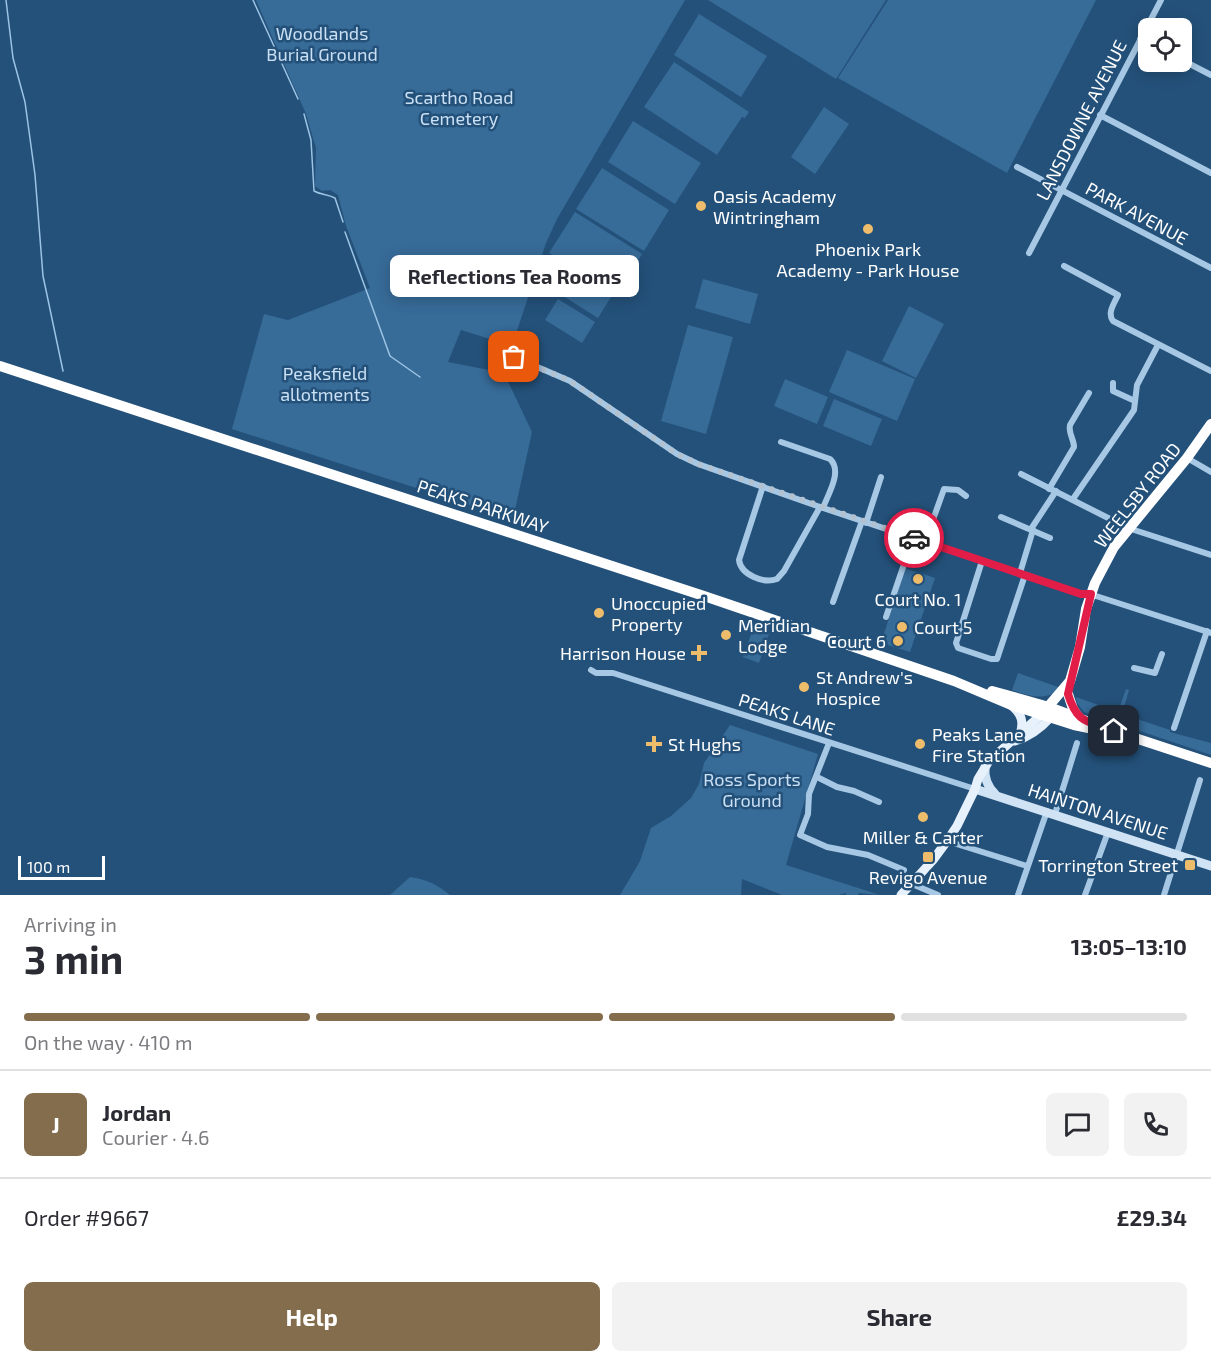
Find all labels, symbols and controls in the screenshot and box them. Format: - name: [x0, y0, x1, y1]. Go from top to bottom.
- map controls: [1138, 18, 1192, 72]
- button: locate: [1138, 18, 1192, 72]
- park label: Woodlands Burial Ground: [266, 22, 378, 65]
- street label: LANSDOWNE AVENUE: [1031, 36, 1131, 204]
- park label: Scartho Road Cemetery: [404, 86, 514, 129]
- street label: PARK AVENUE: [1082, 177, 1192, 249]
- place label: Oasis Academy Wintringham: [713, 185, 837, 228]
- marker: Oasis Academy Wintringham: [694, 199, 708, 213]
- marker: Phoenix Park Academy - Park House: [861, 222, 875, 236]
- place label: Phoenix Park Academy - Park House: [777, 238, 959, 281]
- callout: Reflections Tea Rooms: [390, 255, 638, 297]
- text: Reflections Tea Rooms: [408, 264, 621, 288]
- pin: [488, 331, 539, 382]
- icon: bag: [497, 340, 530, 373]
- park label: Peaksfield allotments: [280, 362, 370, 405]
- street label: WEELSBY ROAD: [1089, 438, 1185, 552]
- street label: PEAKS PARKWAY: [415, 474, 552, 538]
- courier: [884, 508, 944, 568]
- icon: car: [898, 522, 931, 555]
- marker: Court No. 1: [911, 572, 925, 586]
- place label: Court No. 1: [874, 588, 962, 610]
- place label: Unoccupied Property: [611, 592, 706, 635]
- marker: Unoccupied Property: [592, 606, 606, 620]
- place label: Meridian Lodge: [738, 614, 810, 657]
- place label: Court 5: [914, 616, 972, 638]
- marker: Court 5: [895, 620, 909, 634]
- marker: Meridian Lodge: [719, 628, 733, 642]
- place label: Court 6: [827, 630, 886, 652]
- marker: Court 6: [891, 634, 905, 648]
- place label: Harrison House: [560, 642, 686, 664]
- marker: Harrison House: [690, 644, 708, 662]
- place label: St Andrew's Hospice: [816, 666, 913, 709]
- marker: St Andrew's Hospice: [797, 680, 811, 694]
- street label: PEAKS LANE: [736, 688, 838, 740]
- pin: [1088, 705, 1139, 756]
- icon: home: [1097, 714, 1130, 747]
- place label: Peaks Lane Fire Station: [932, 723, 1026, 766]
- place label: St Hughs: [668, 733, 741, 755]
- marker: St Hughs: [645, 735, 663, 753]
- marker: Peaks Lane Fire Station: [913, 737, 927, 751]
- park label: Ross Sports Ground: [703, 768, 801, 811]
- street label: HAINTON AVENUE: [1025, 778, 1171, 844]
- marker: Miller & Carter: [916, 810, 930, 824]
- place label: Miller & Carter: [863, 826, 983, 848]
- marker: Revigo Avenue: [921, 850, 935, 864]
- scale bar: [18, 853, 105, 880]
- place label: Torrington Street: [1038, 854, 1178, 876]
- text: 100 m: [27, 857, 70, 876]
- marker: Torrington Street: [1183, 858, 1197, 872]
- place label: Revigo Avenue: [869, 866, 987, 888]
- text: Arriving in: [24, 912, 117, 936]
- text: 13:05–13:10: [1071, 933, 1187, 959]
- text: 3 min: [24, 935, 123, 982]
- text: On the way · 410 m: [24, 1030, 193, 1054]
- button: chat: [1046, 1093, 1109, 1156]
- button: phone: [1124, 1093, 1187, 1156]
- text: Jordan: [102, 1099, 171, 1125]
- text: J: [51, 1111, 60, 1137]
- text: Courier · 4.6: [102, 1125, 209, 1149]
- text: Order #9667: [24, 1204, 149, 1230]
- text: £29.34: [1116, 1204, 1187, 1230]
- button: Help: [24, 1282, 600, 1351]
- button: Share: [612, 1282, 1187, 1351]

